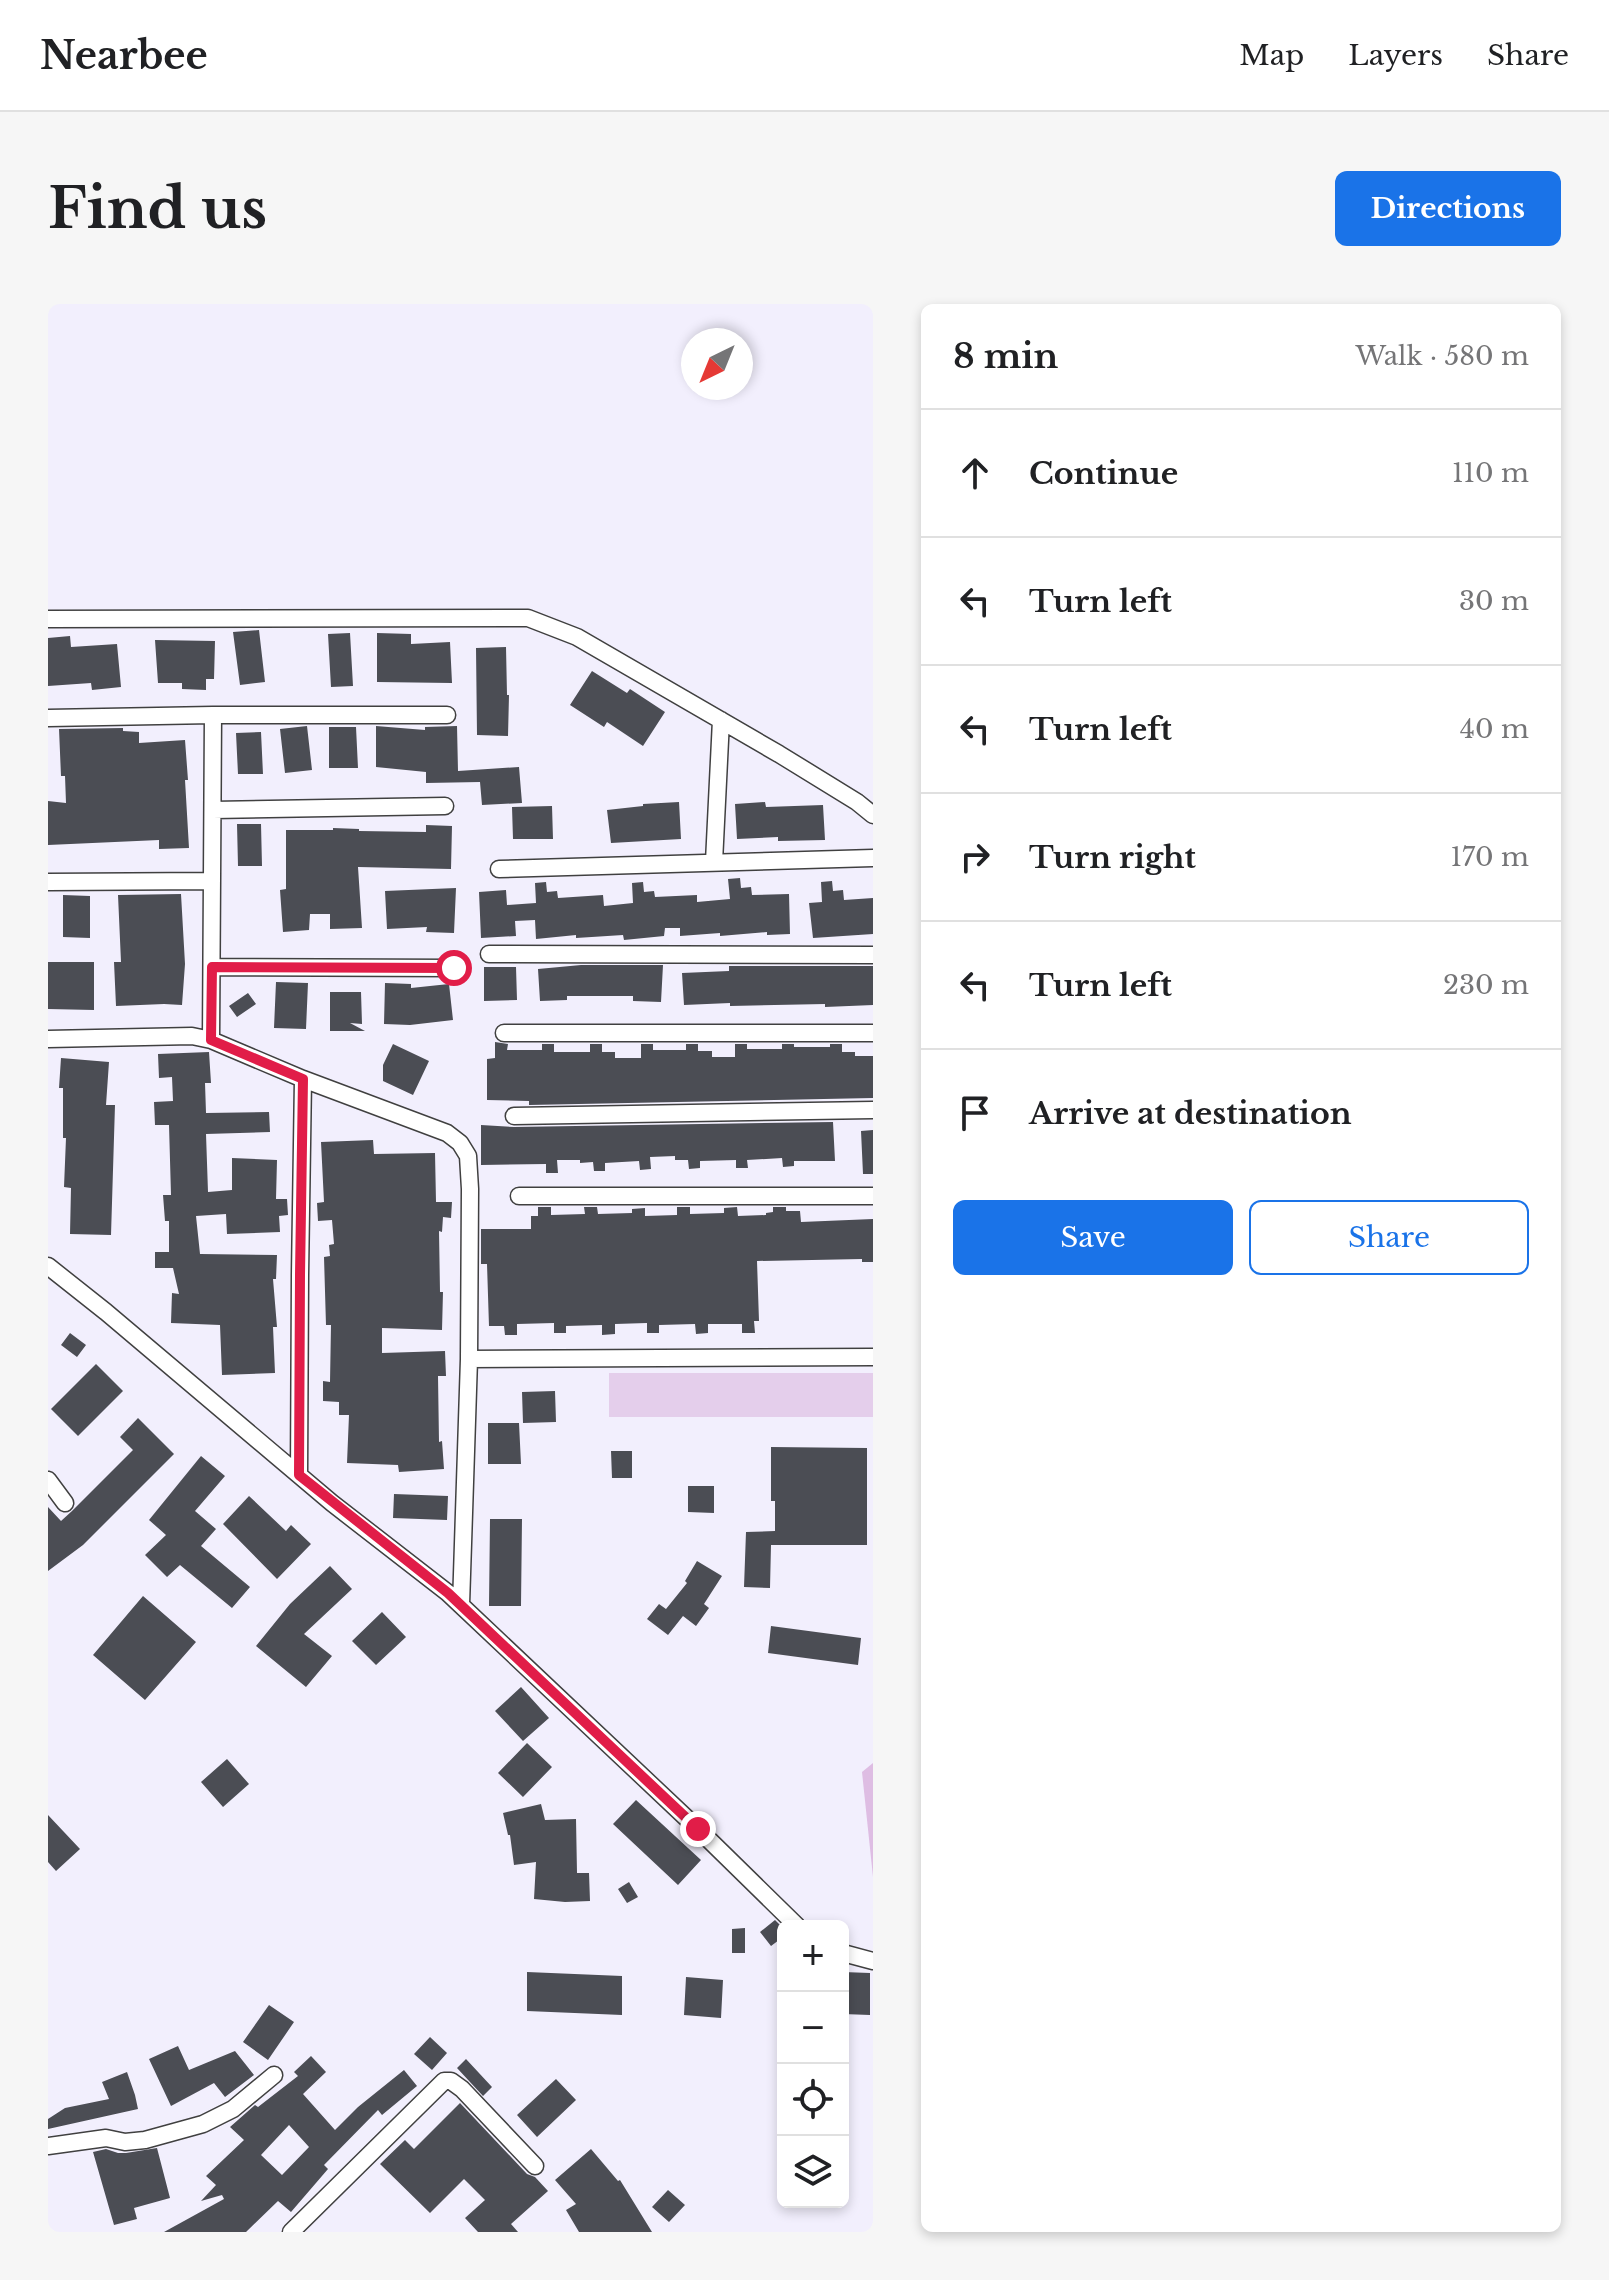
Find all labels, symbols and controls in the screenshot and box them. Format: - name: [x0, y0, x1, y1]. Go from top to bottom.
- text: Nearbee: [40, 32, 208, 79]
- text: Map: [1239, 38, 1304, 73]
- text: Layers: [1348, 38, 1443, 73]
- text: Share: [1487, 38, 1569, 73]
- button: Directions: [1335, 171, 1561, 246]
- text: Find us: [48, 174, 267, 243]
- north arrow: [681, 328, 753, 400]
- text: 8 min: [953, 335, 1058, 377]
- text: Walk · 580 m: [1355, 340, 1529, 372]
- icon: ahead: [953, 451, 997, 495]
- text: Continue: [1029, 455, 1178, 492]
- text: 110 m: [1452, 457, 1529, 489]
- icon: left: [953, 579, 997, 623]
- text: Turn left: [1029, 583, 1172, 620]
- text: 30 m: [1459, 585, 1529, 617]
- icon: left: [953, 707, 997, 751]
- text: Turn left: [1029, 711, 1172, 748]
- text: 40 m: [1460, 713, 1529, 745]
- icon: right: [953, 835, 997, 879]
- text: Turn right: [1029, 839, 1196, 876]
- text: 170 m: [1450, 841, 1529, 873]
- route start: [436, 950, 472, 986]
- icon: left: [953, 963, 997, 1007]
- text: Turn left: [1029, 967, 1172, 1004]
- text: 230 m: [1443, 969, 1529, 1001]
- icon: arrive: [953, 1091, 997, 1135]
- text: Arrive at destination: [1029, 1095, 1352, 1132]
- button: Save: [953, 1200, 1233, 1275]
- button: Share: [1249, 1200, 1529, 1275]
- route end: [680, 1811, 716, 1847]
- map controls: [777, 1920, 849, 2208]
- button: +: [777, 1920, 849, 1992]
- button: −: [777, 1992, 849, 2064]
- button: locate: [777, 2064, 849, 2136]
- button: layers: [777, 2136, 849, 2208]

